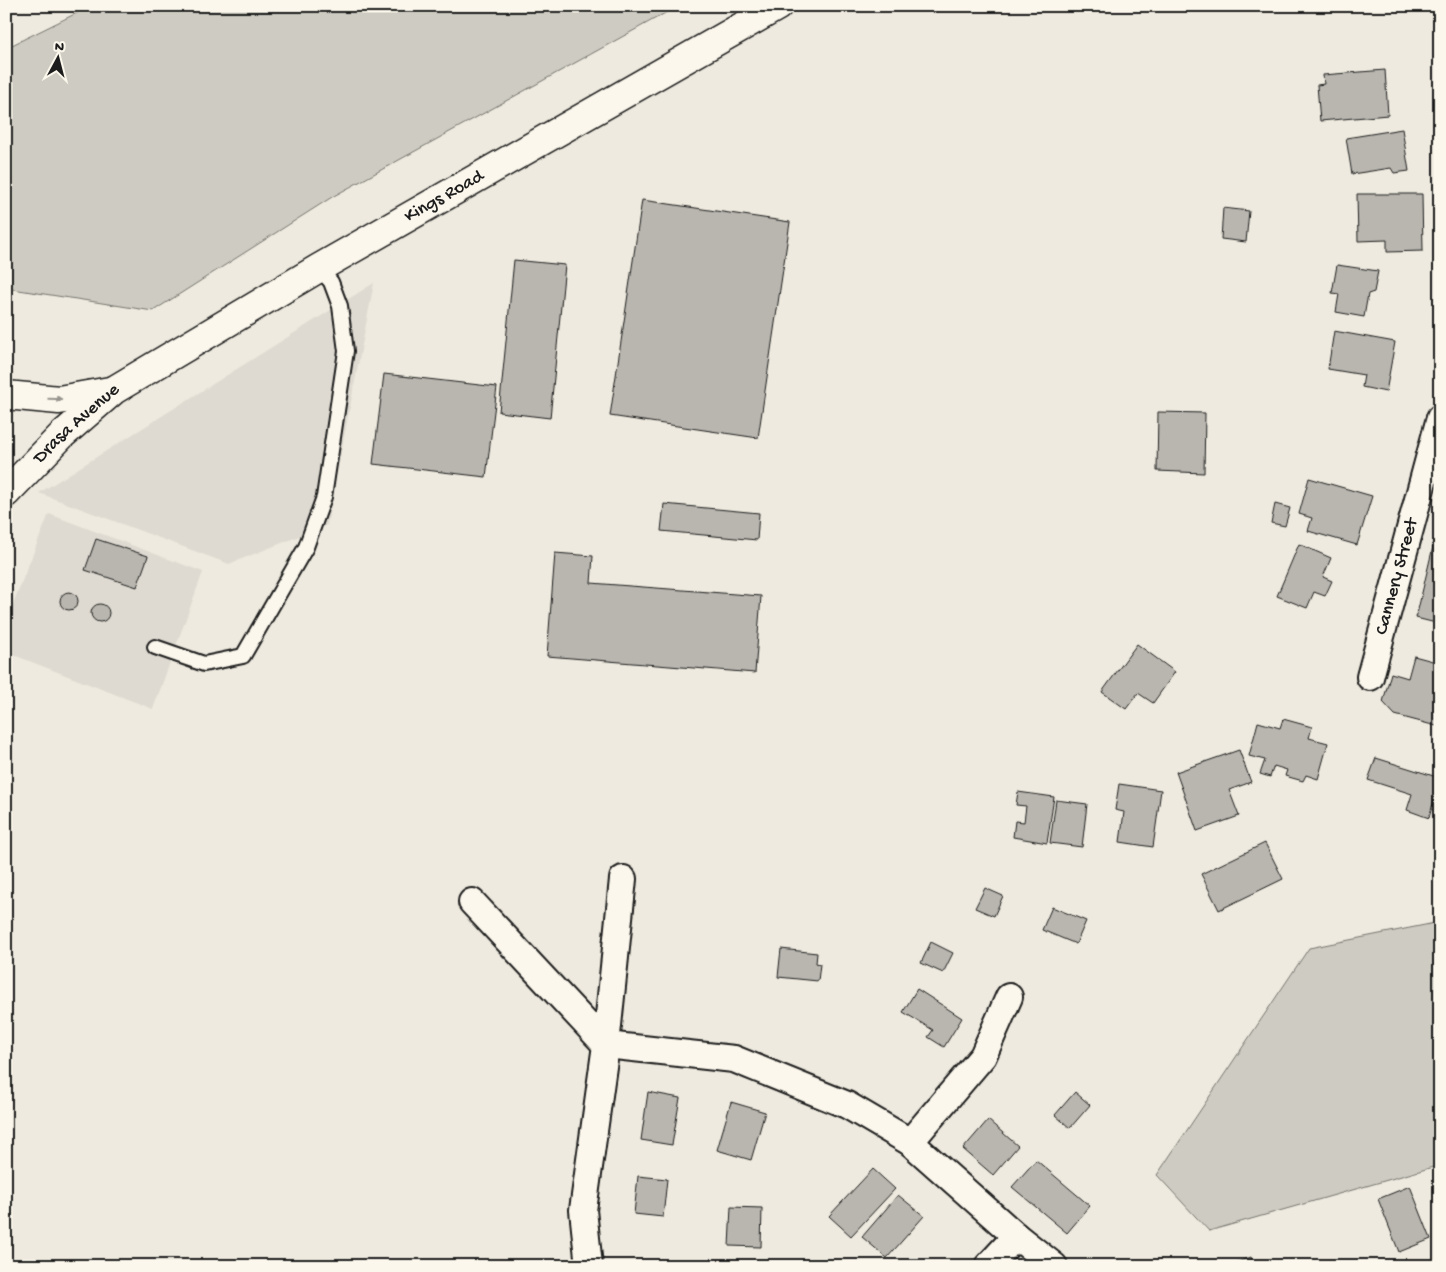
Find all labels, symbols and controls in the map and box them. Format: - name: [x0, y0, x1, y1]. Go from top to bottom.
- north arrow: [32, 32, 82, 82]
- text: N: [54, 39, 65, 57]
- street label: Kings Road: [400, 164, 489, 228]
- street label: Drasa Avenue: [27, 379, 125, 470]
- one-way arrow: [47, 395, 63, 403]
- street label: Cannery Street: [1370, 513, 1424, 638]

